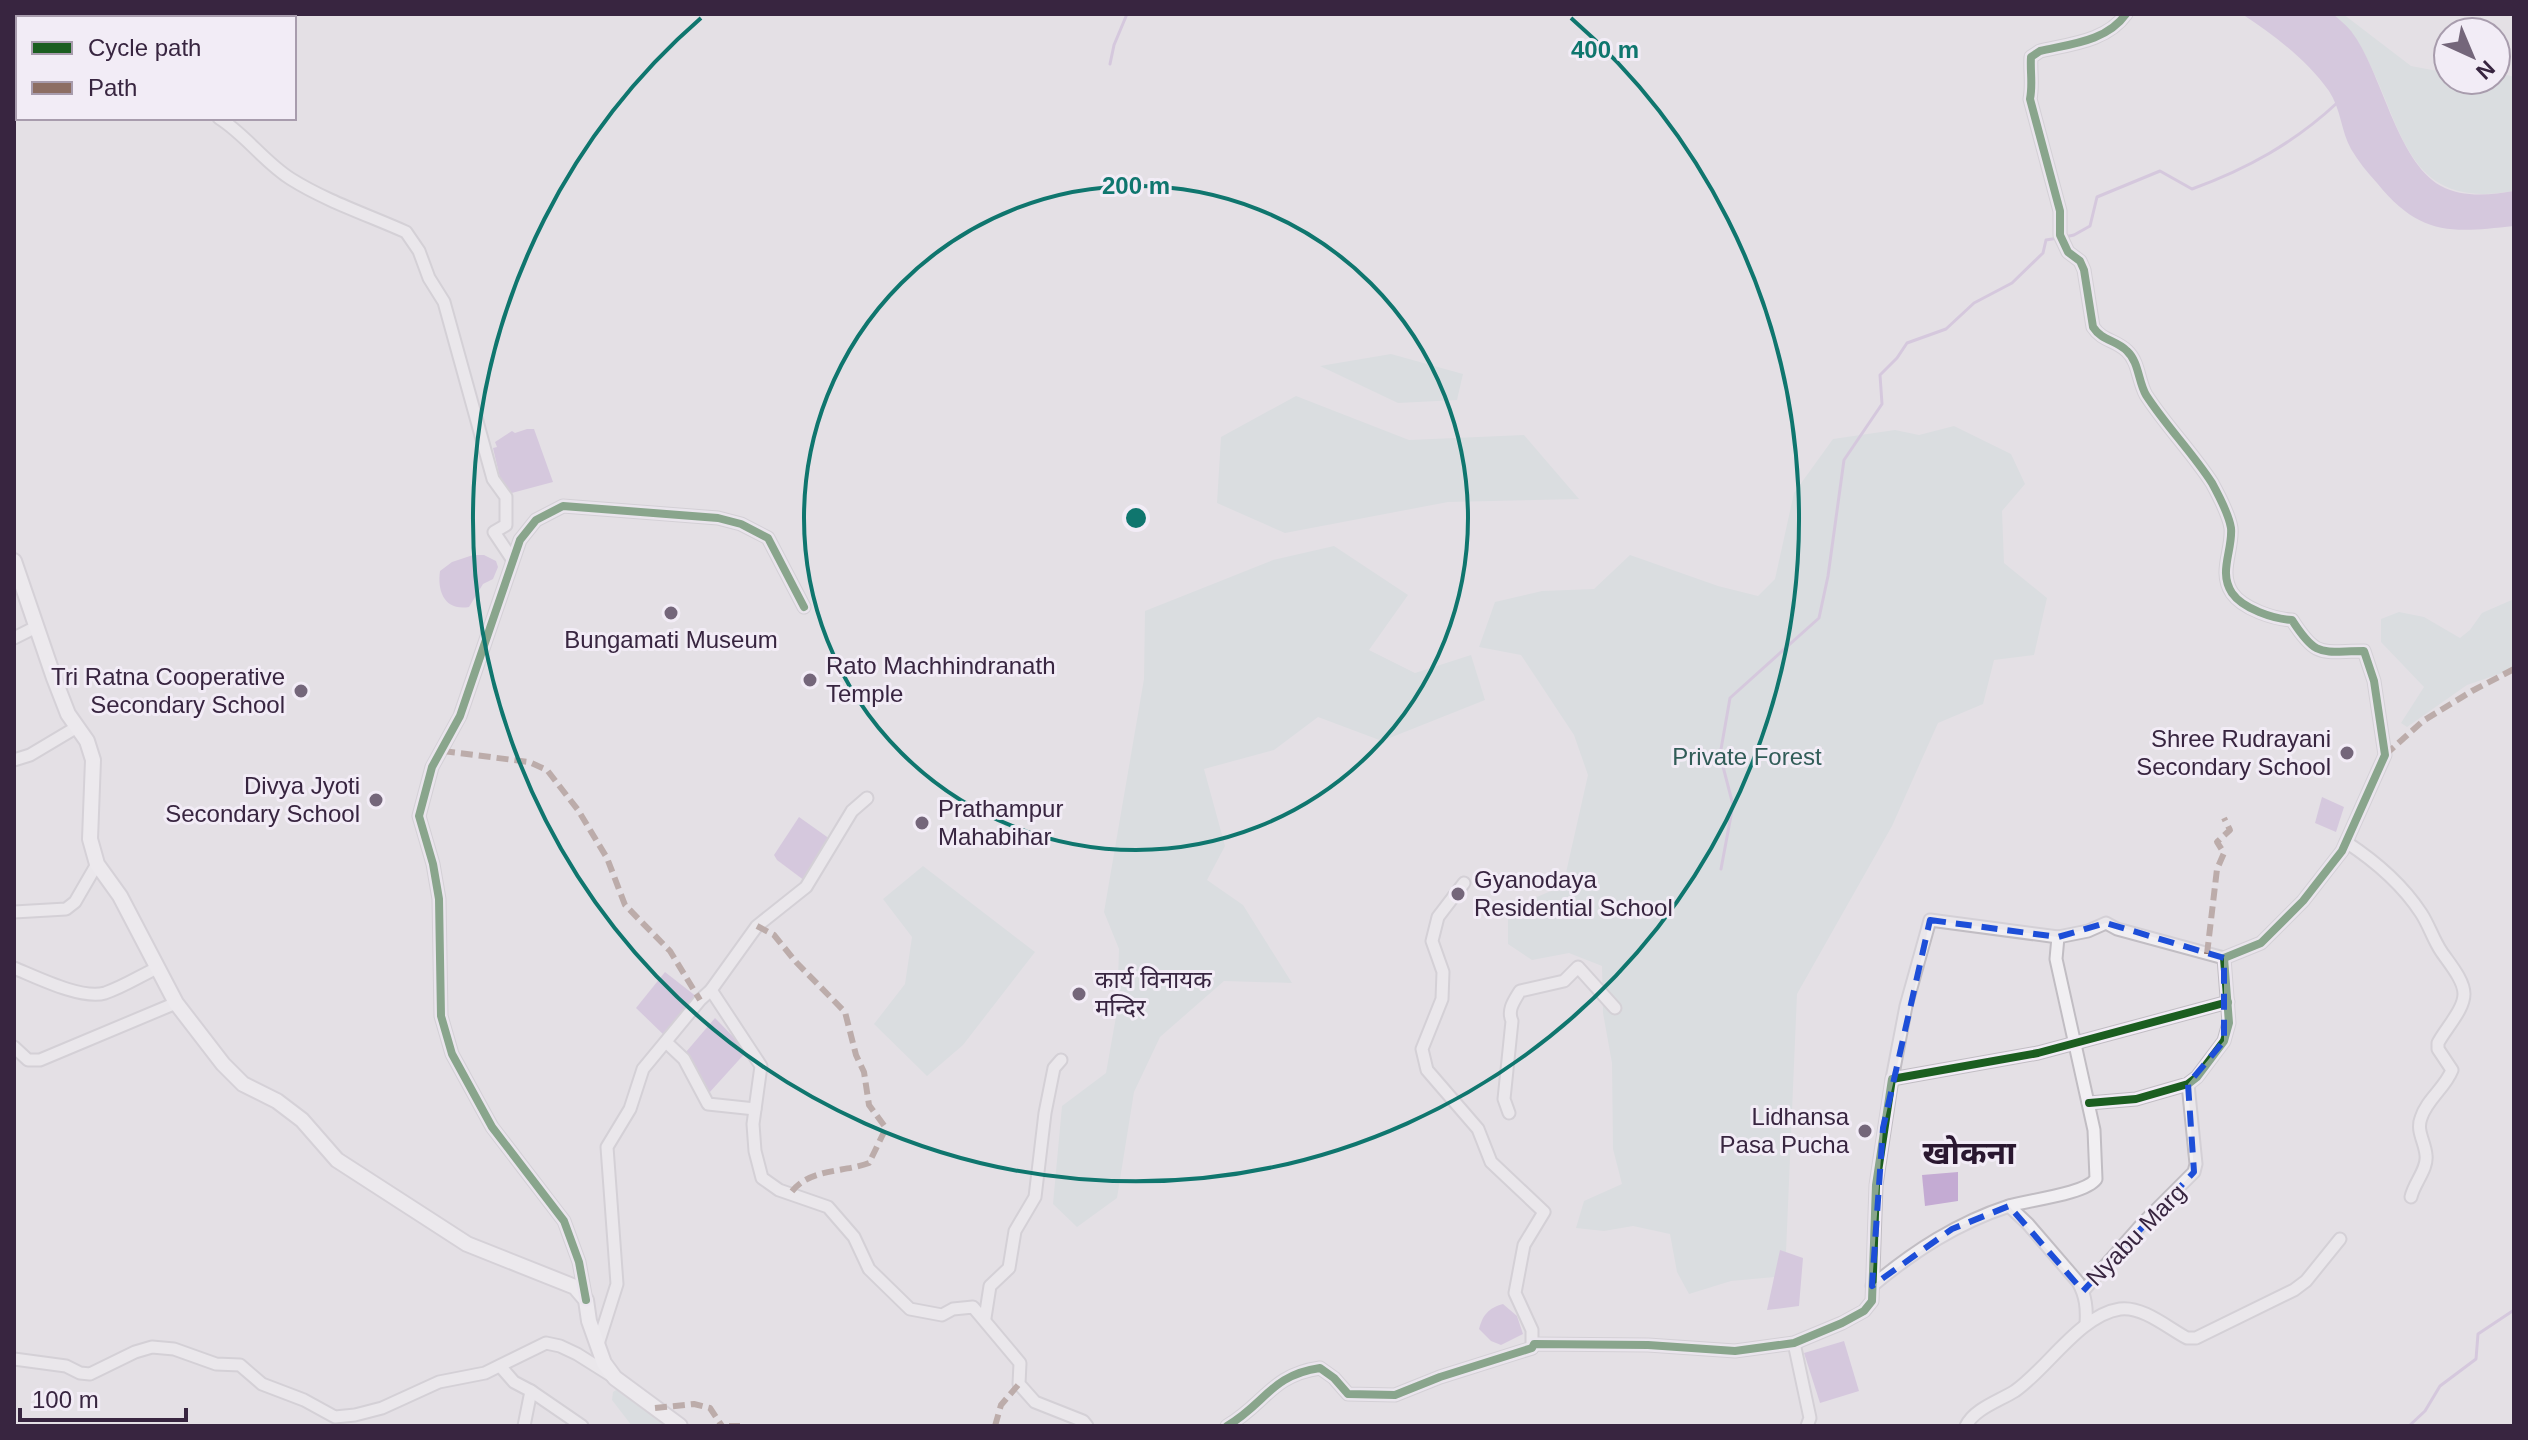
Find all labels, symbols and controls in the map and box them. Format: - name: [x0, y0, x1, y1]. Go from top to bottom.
- legend: [16, 16, 296, 120]
- north arrow: [2432, 16, 2512, 96]
- text: Cycle path: [88, 34, 201, 61]
- text: 400 m: [1571, 36, 1639, 63]
- text: N: [2471, 56, 2500, 85]
- text: Path: [88, 74, 137, 101]
- text: 200 m: [1102, 172, 1170, 199]
- centre of rings: [1122, 504, 1150, 532]
- marker: Bungamati Museum: [662, 604, 680, 622]
- place label: Bungamati Museum: [564, 626, 778, 653]
- place label: Rato Machhindranath Temple: [826, 652, 1055, 707]
- place label: Tri Ratna Cooperative Secondary School: [51, 663, 285, 718]
- marker: Rato Machhindranath Temple: [801, 671, 819, 689]
- marker: Tri Ratna Cooperative Secondary School: [292, 682, 310, 700]
- place label: Shree Rudrayani Secondary School: [2136, 725, 2331, 780]
- park label: Private Forest: [1672, 743, 1822, 770]
- marker: Shree Rudrayani Secondary School: [2338, 744, 2356, 762]
- place label: Divya Jyoti Secondary School: [165, 772, 360, 827]
- marker: Divya Jyoti Secondary School: [367, 791, 385, 809]
- place label: Prathampur Mahabihar: [938, 795, 1063, 850]
- marker: Prathampur Mahabihar: [913, 814, 931, 832]
- place label: Gyanodaya Residential School: [1474, 866, 1673, 921]
- marker: Gyanodaya Residential School: [1449, 885, 1467, 903]
- place label: कार्य विनायक मन्दिर: [1095, 966, 1212, 1021]
- marker: कार्य विनायक मन्दिर: [1070, 985, 1088, 1003]
- place label: Lidhansa Pasa Pucha: [1720, 1103, 1850, 1158]
- marker: Lidhansa Pasa Pucha: [1856, 1122, 1874, 1140]
- district label: खोकना: [1922, 1135, 2016, 1171]
- street label: Nyabu Marg: [2081, 1178, 2191, 1291]
- scale bar: [20, 1372, 186, 1422]
- text: 100 m: [32, 1386, 99, 1413]

